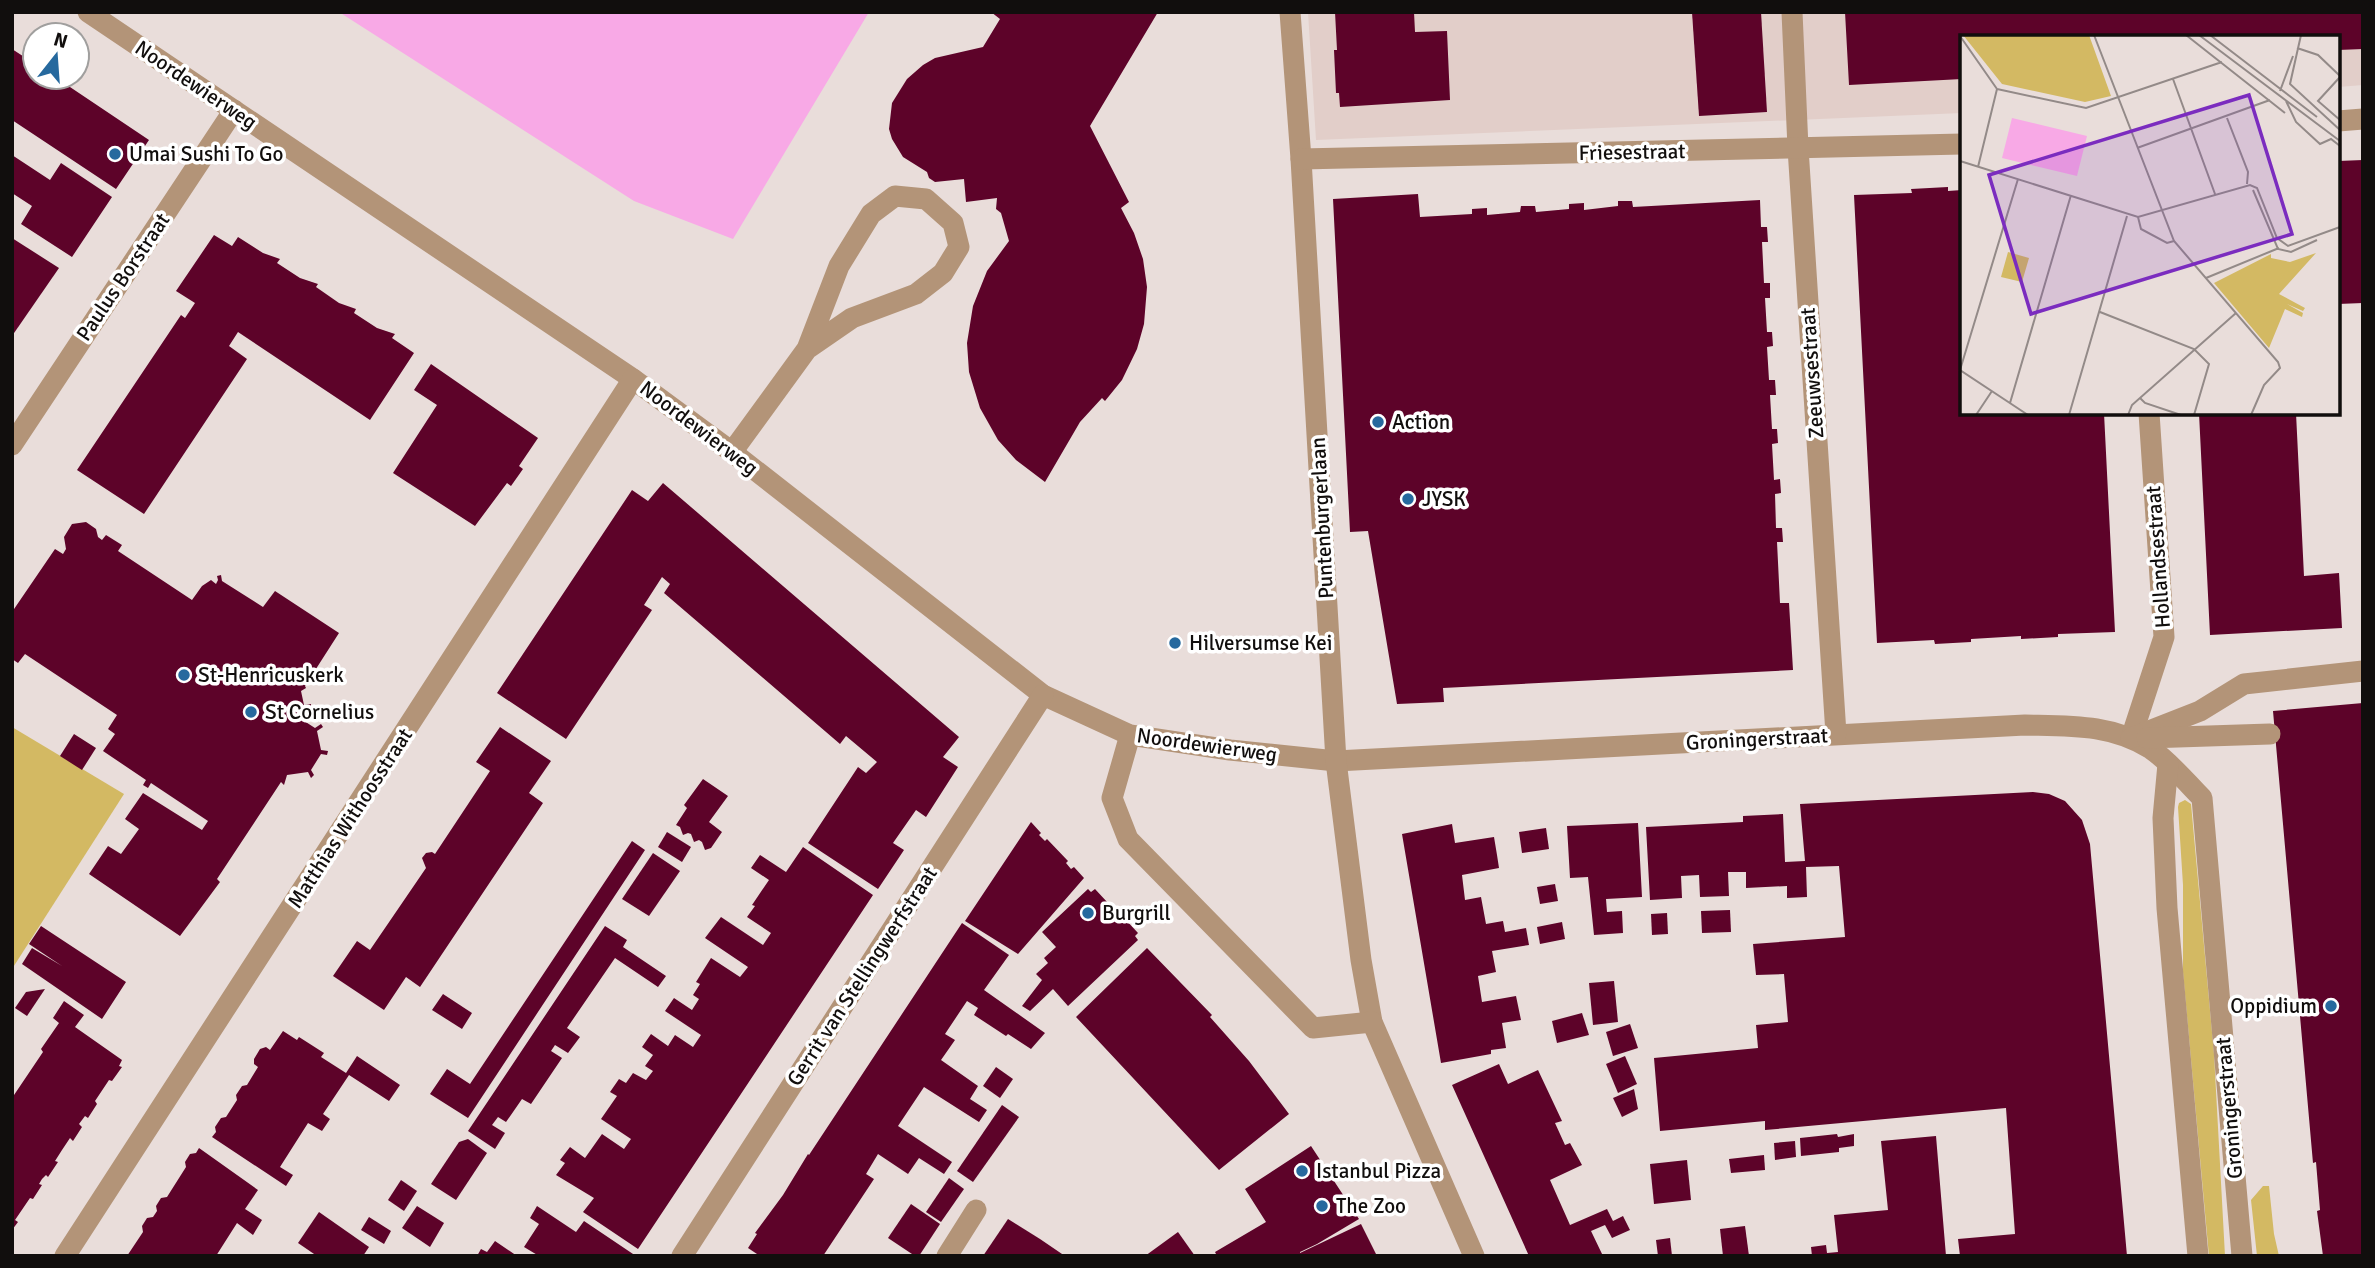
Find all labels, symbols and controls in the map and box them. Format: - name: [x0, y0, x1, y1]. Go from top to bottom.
- north arrow: [21, 21, 91, 91]
- text: N: [51, 27, 71, 54]
- street label: Noordewierweg: [130, 35, 262, 135]
- inset map: [1960, 35, 2340, 415]
- street label: Friesestraat: [1578, 138, 1686, 166]
- place label: Umai Sushi To Go: [129, 141, 283, 167]
- marker: Umai Sushi To Go: [107, 146, 123, 162]
- street label: Paulus Borstraat: [71, 208, 175, 346]
- street label: Zeeuwsestraat: [1794, 307, 1830, 439]
- street label: Noordewierweg: [635, 375, 763, 481]
- place label: Action: [1392, 409, 1450, 435]
- marker: Action: [1370, 414, 1386, 430]
- street label: Puntenburgerlaan: [1305, 436, 1339, 600]
- street label: Hollandsestraat: [2140, 485, 2176, 629]
- place label: JYSK: [1422, 486, 1466, 512]
- marker: JYSK: [1400, 491, 1416, 507]
- place label: Hilversumse Kei: [1189, 630, 1332, 656]
- marker: Hilversumse Kei: [1167, 635, 1183, 651]
- place label: St-Henricuskerk: [198, 662, 344, 688]
- marker: St-Henricuskerk: [176, 667, 192, 683]
- place label: St Cornelius: [265, 699, 374, 725]
- marker: St Cornelius: [243, 704, 259, 720]
- street label: Noordewierweg: [1135, 722, 1279, 768]
- street label: Groningerstraat: [1685, 722, 1829, 756]
- street label: Matthias Withoosstraat: [282, 723, 418, 913]
- street label: Gerrit van Stellingwerfstraat: [781, 861, 943, 1091]
- place label: Burgrill: [1102, 900, 1171, 926]
- marker: Burgrill: [1080, 905, 1096, 921]
- place label: Oppidium: [2230, 993, 2317, 1019]
- marker: Oppidium: [2323, 998, 2339, 1014]
- street label: Groningerstraat: [2210, 1036, 2248, 1180]
- place label: Istanbul Pizza: [1316, 1158, 1441, 1184]
- marker: Istanbul Pizza: [1294, 1163, 1310, 1179]
- place label: The Zoo: [1336, 1193, 1406, 1219]
- marker: The Zoo: [1314, 1198, 1330, 1214]

